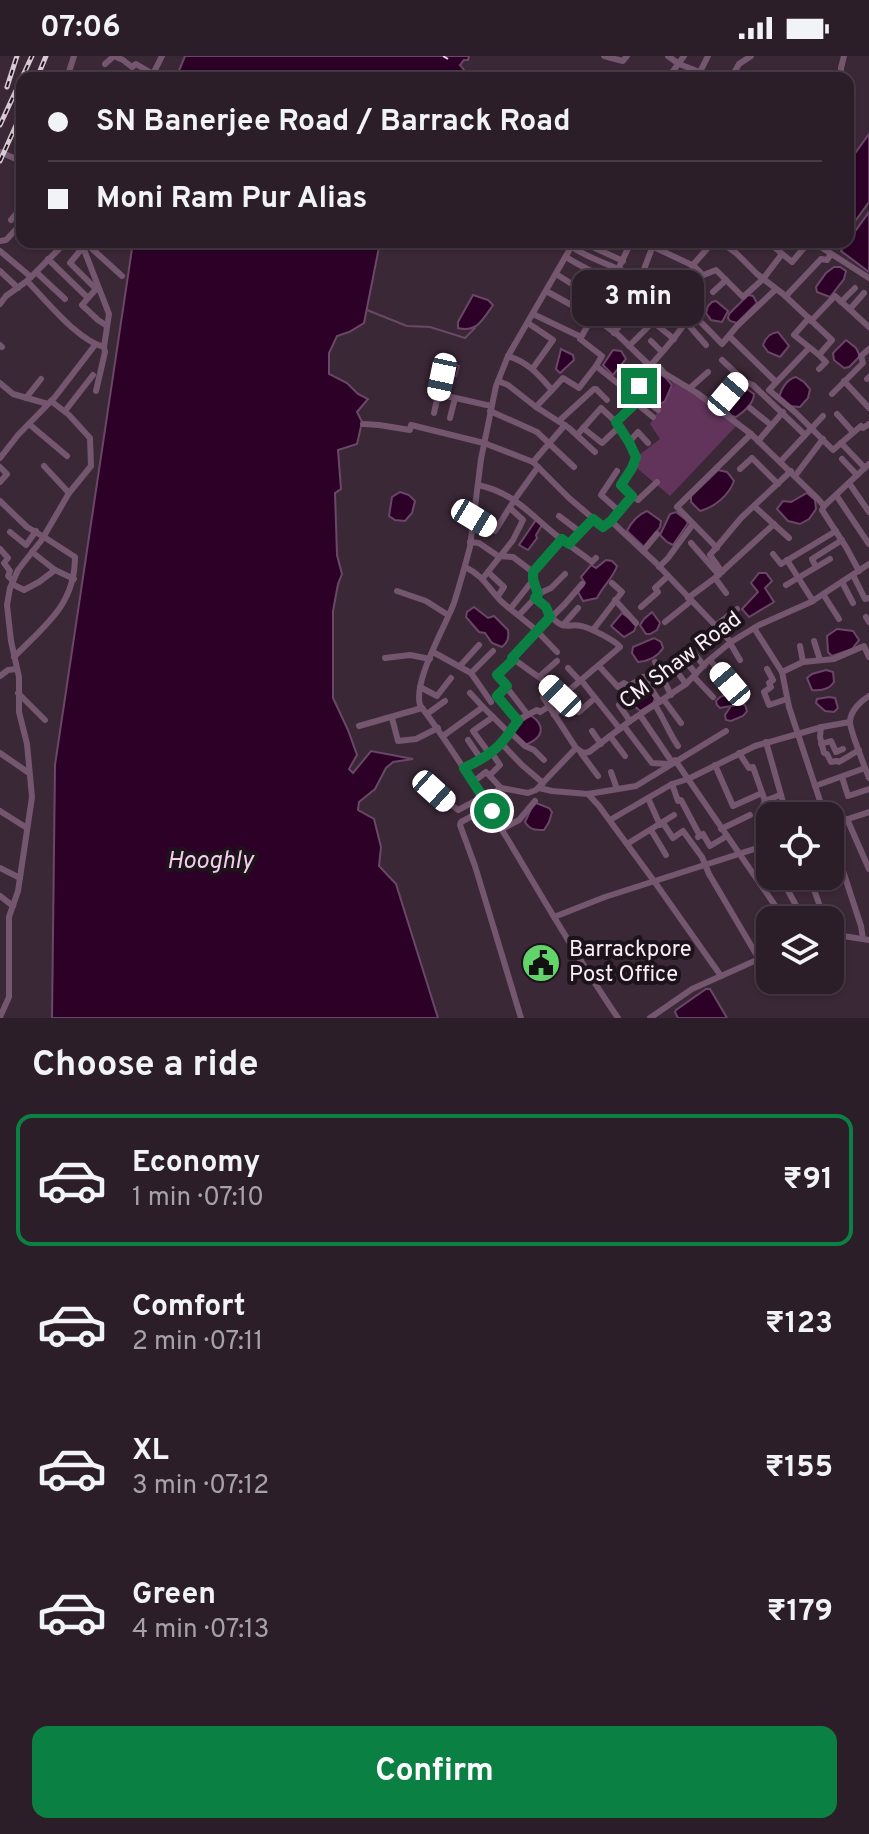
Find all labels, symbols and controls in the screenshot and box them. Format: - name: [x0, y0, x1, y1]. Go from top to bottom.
- text: 07:06: [40, 10, 121, 47]
- text: SN Banerjee Road / Barrack Road: [96, 104, 571, 141]
- text: Moni Ram Pur Alias: [96, 181, 367, 218]
- callout: 3 min: [573, 270, 705, 326]
- text: 3 min: [604, 281, 672, 314]
- car: [425, 351, 459, 403]
- route end: [621, 368, 657, 404]
- car: [703, 368, 753, 420]
- car: [447, 495, 501, 541]
- street label: CM Shaw Road: [615, 606, 747, 716]
- car: [705, 658, 755, 710]
- car: [534, 671, 586, 721]
- car: [408, 766, 460, 816]
- route start: [474, 793, 510, 829]
- map controls: [756, 802, 844, 994]
- button: locate: [756, 802, 844, 890]
- water label: Hooghly: [167, 847, 255, 877]
- button: layers: [756, 906, 844, 994]
- place label: Barrackpore Post Office: [569, 937, 692, 989]
- public building icon: Barrackpore Post Office: [520, 942, 562, 984]
- text: Choose a ride: [32, 1043, 258, 1089]
- icon: car: [36, 1144, 108, 1216]
- text: Economy: [132, 1145, 260, 1182]
- text: ₹91: [783, 1162, 833, 1199]
- text: 1 min · 07:10: [132, 1182, 264, 1215]
- icon: car: [36, 1288, 108, 1360]
- text: Comfort: [132, 1289, 245, 1326]
- text: ₹123: [765, 1306, 833, 1343]
- text: 2 min · 07:11: [132, 1326, 263, 1359]
- icon: car: [36, 1432, 108, 1504]
- text: XL: [132, 1433, 169, 1470]
- text: ₹155: [765, 1450, 833, 1487]
- text: 3 min · 07:12: [132, 1470, 269, 1503]
- icon: car: [36, 1576, 108, 1648]
- text: Green: [132, 1577, 216, 1614]
- text: ₹179: [767, 1594, 833, 1631]
- text: 4 min · 07:13: [132, 1614, 269, 1647]
- button: Confirm: [32, 1726, 837, 1818]

